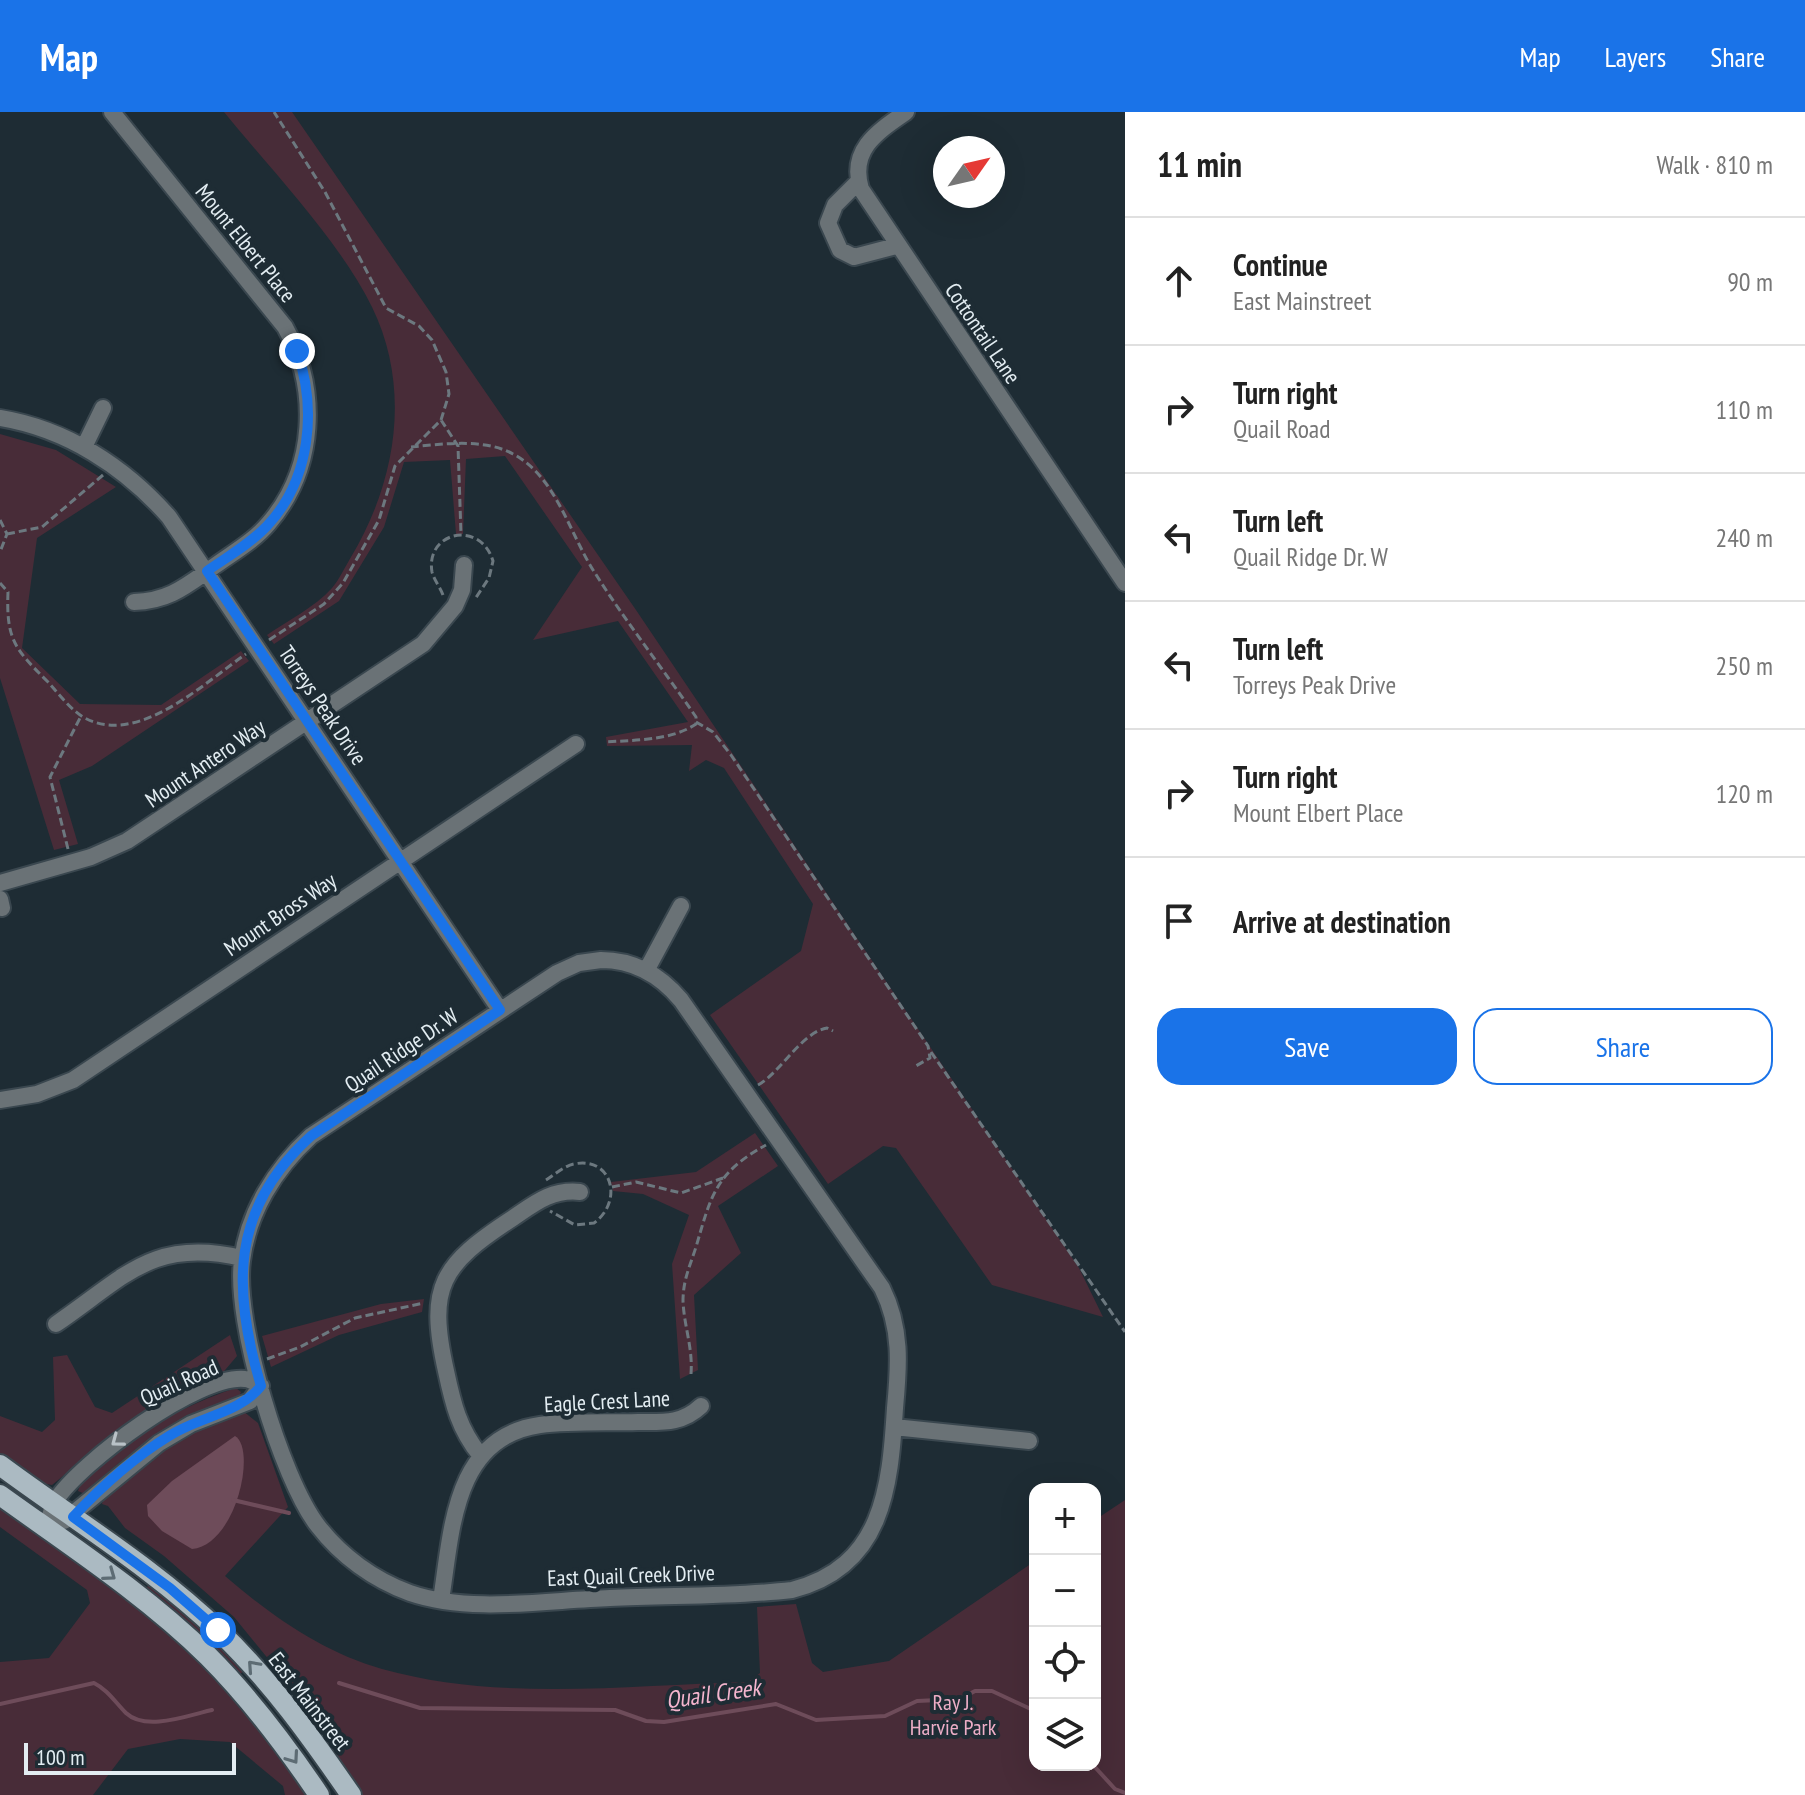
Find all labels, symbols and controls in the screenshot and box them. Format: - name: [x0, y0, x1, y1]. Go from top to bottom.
- text: Map: [40, 32, 98, 81]
- text: Map: [1519, 38, 1561, 75]
- text: Layers: [1605, 38, 1666, 75]
- text: Share: [1710, 38, 1765, 75]
- north arrow: [933, 136, 1005, 208]
- text: 11 min: [1157, 142, 1242, 186]
- text: Walk · 810 m: [1656, 148, 1773, 181]
- street label: Mount Elbert Place: [190, 178, 302, 308]
- text: Continue: [1233, 245, 1328, 284]
- icon: ahead: [1157, 259, 1201, 303]
- text: 90 m: [1727, 265, 1773, 298]
- street label: Cottontail Lane: [939, 277, 1027, 389]
- text: East Mainstreet: [1233, 284, 1372, 317]
- route end: [279, 333, 315, 369]
- text: Turn right: [1233, 373, 1337, 412]
- icon: right: [1157, 387, 1201, 431]
- text: 110 m: [1715, 393, 1773, 426]
- text: Quail Road: [1233, 412, 1331, 445]
- text: Turn left: [1233, 501, 1323, 540]
- icon: left: [1157, 515, 1201, 559]
- text: 240 m: [1715, 521, 1773, 554]
- text: Quail Ridge Dr. W: [1233, 540, 1388, 573]
- text: Turn left: [1233, 629, 1323, 668]
- street label: Torreys Peak Drive: [273, 640, 373, 770]
- icon: left: [1157, 643, 1201, 687]
- text: 250 m: [1715, 649, 1773, 682]
- text: Torreys Peak Drive: [1233, 668, 1396, 701]
- street label: Mount Antero Way: [140, 712, 271, 813]
- text: Turn right: [1233, 757, 1337, 796]
- icon: right: [1157, 771, 1201, 815]
- text: 120 m: [1715, 777, 1773, 810]
- text: Mount Elbert Place: [1233, 796, 1404, 829]
- street label: Mount Bross Way: [218, 866, 342, 962]
- icon: arrive: [1157, 899, 1201, 943]
- text: Arrive at destination: [1233, 902, 1451, 941]
- street label: Quail Ridge Dr. W: [339, 1002, 463, 1098]
- button: Save: [1157, 1008, 1457, 1085]
- button: Share: [1473, 1008, 1773, 1085]
- street label: Quail Road: [136, 1352, 222, 1412]
- street label: Eagle Crest Lane: [543, 1384, 671, 1418]
- one-way arrow: [111, 1431, 126, 1445]
- map controls: [1029, 1483, 1101, 1771]
- button: +: [1029, 1483, 1101, 1555]
- button: −: [1029, 1555, 1101, 1627]
- street label: East Quail Creek Drive: [547, 1558, 715, 1592]
- one-way arrow: [101, 1566, 116, 1580]
- route start: [200, 1612, 236, 1648]
- button: locate: [1029, 1627, 1101, 1699]
- street label: East Mainstreet: [263, 1646, 357, 1756]
- one-way arrow: [247, 1661, 262, 1675]
- water label: Quail Creek: [664, 1671, 765, 1715]
- park label: Ray J. Harvie Park: [910, 1688, 997, 1741]
- button: layers: [1029, 1699, 1101, 1771]
- scale bar: [24, 1739, 236, 1775]
- text: 100 m: [36, 1743, 85, 1771]
- one-way arrow: [283, 1749, 298, 1763]

